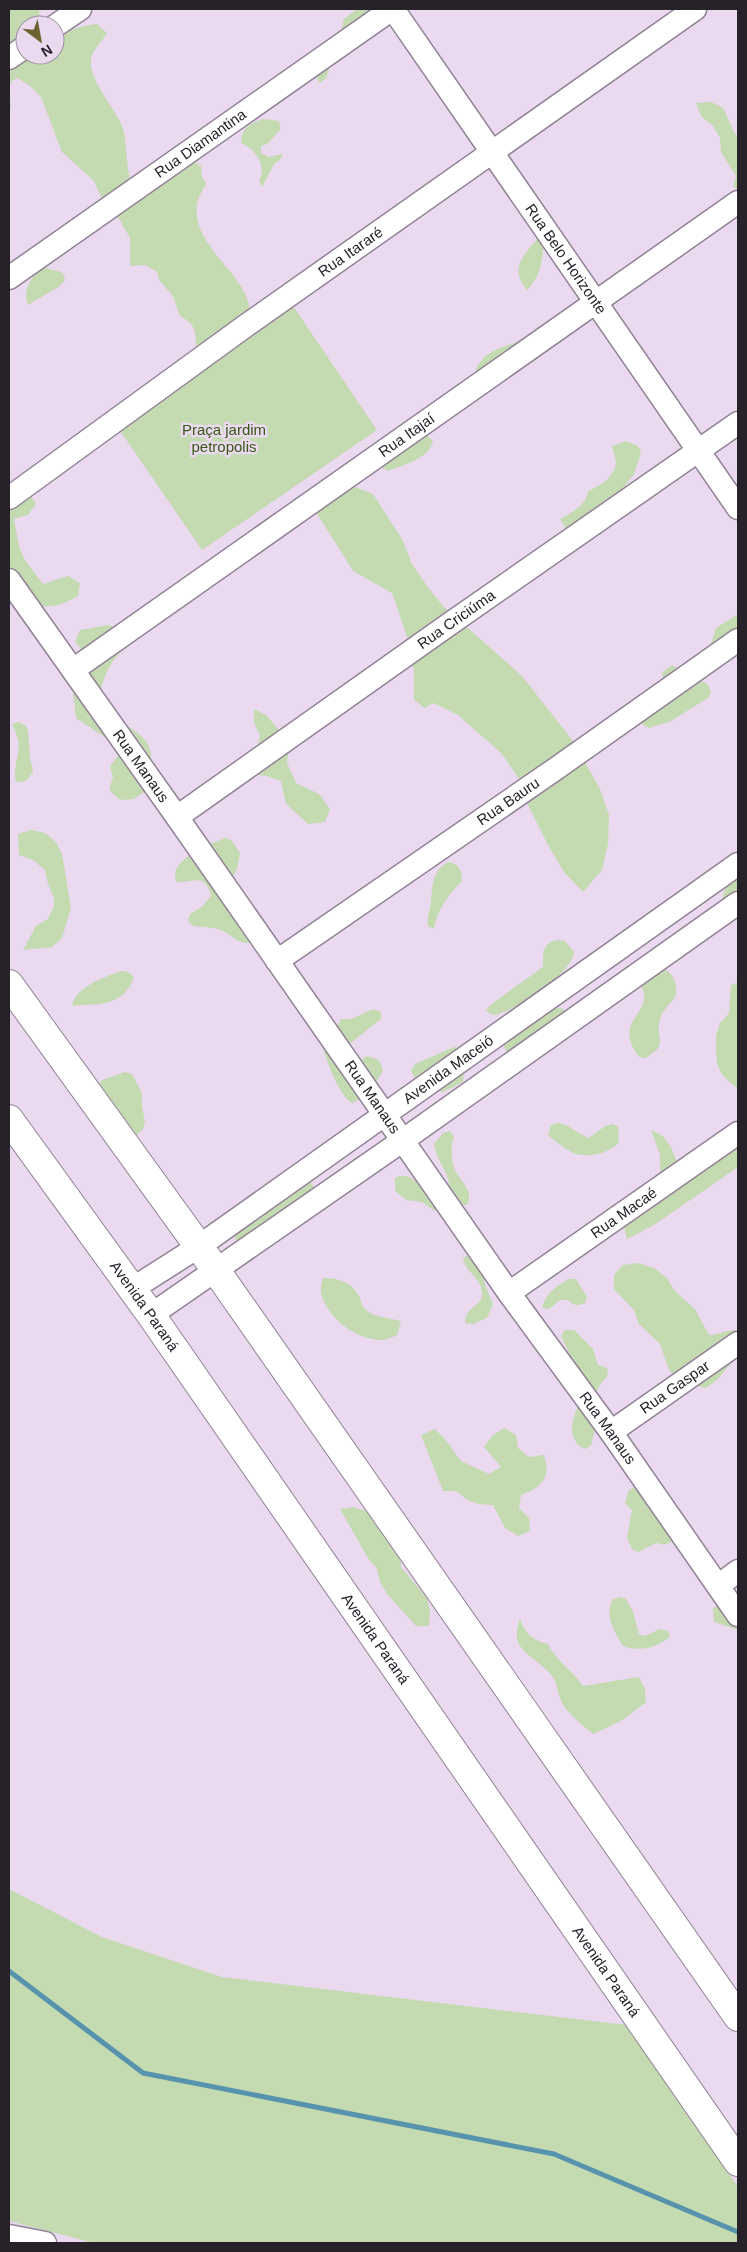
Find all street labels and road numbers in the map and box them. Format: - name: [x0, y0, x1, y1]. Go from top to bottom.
- street label: Rua Diamantina: [151, 105, 250, 181]
- street label: Rua Belo Horizonte: [522, 200, 610, 317]
- street label: Rua Itararé: [315, 223, 386, 280]
- street label: Rua Itajaí: [375, 409, 438, 460]
- street label: Rua Criciúma: [414, 586, 499, 652]
- street label: Rua Manaus: [110, 726, 173, 805]
- street label: Rua Bauru: [474, 774, 542, 828]
- street label: Avenida Maceió: [400, 1031, 496, 1107]
- street label: Rua Manaus: [341, 1057, 404, 1137]
- street label: Rua Macaé: [587, 1183, 660, 1241]
- street label: Avenida Paraná: [107, 1258, 183, 1355]
- street label: Rua Gaspar: [637, 1357, 713, 1417]
- street label: Rua Manaus: [576, 1388, 640, 1467]
- street label: Avenida Paraná: [338, 1590, 414, 1688]
- street label: Avenida Paraná: [569, 1923, 644, 2021]

